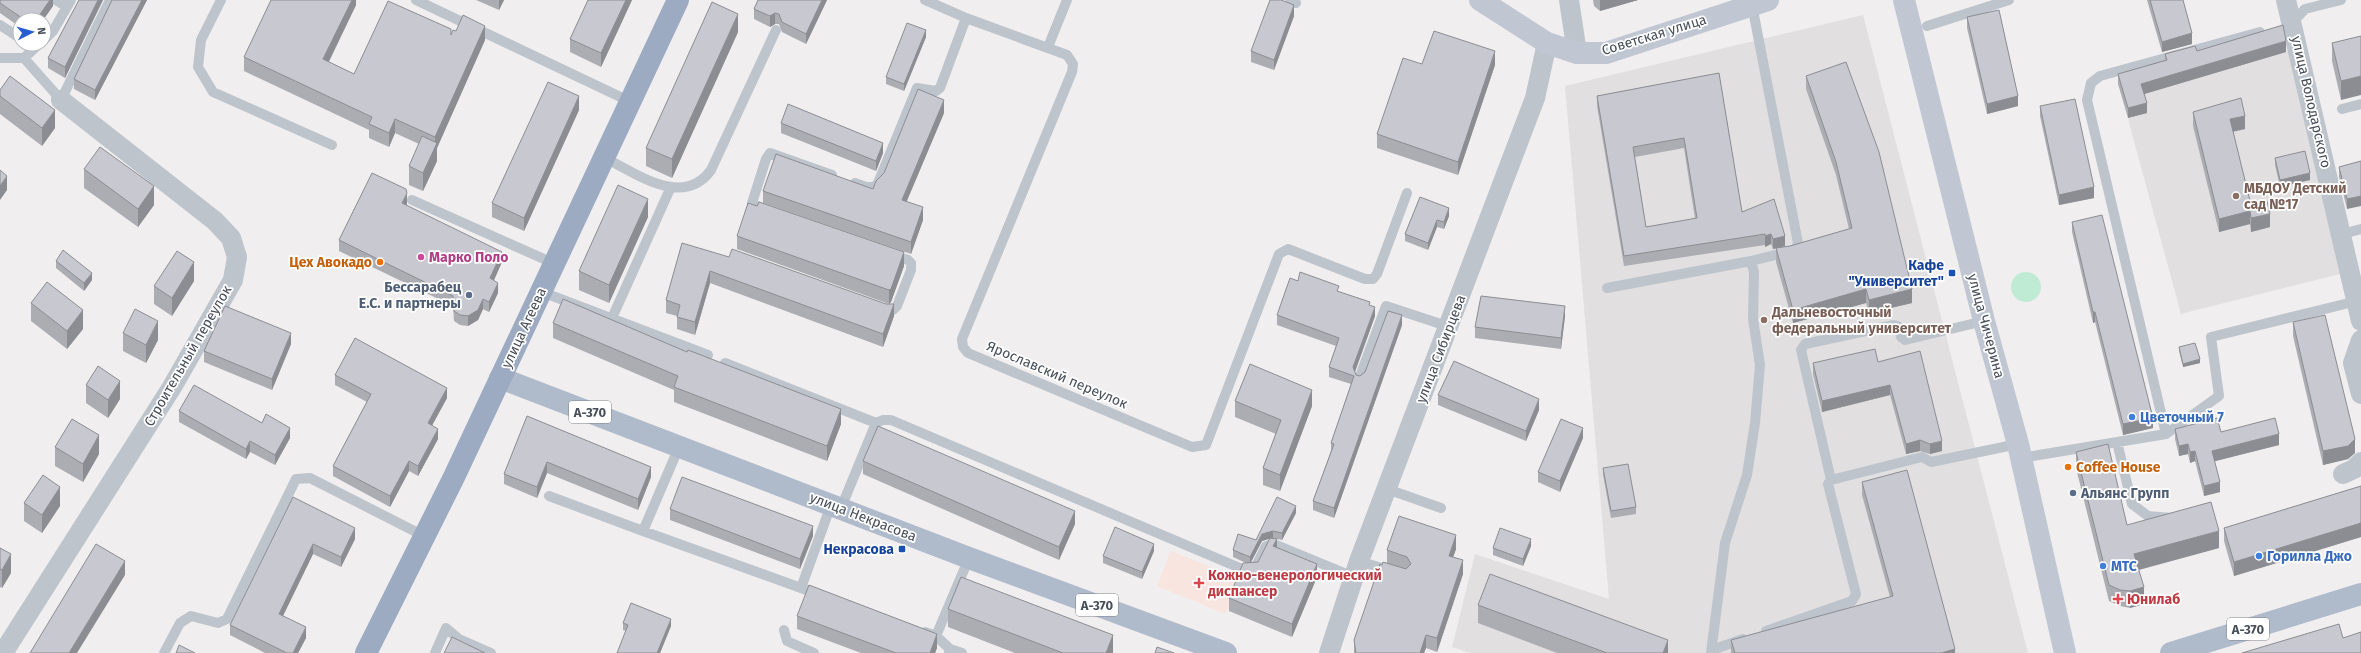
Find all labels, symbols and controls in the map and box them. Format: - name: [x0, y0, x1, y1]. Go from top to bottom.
- street label: Советская улица: [1600, 11, 1708, 59]
- north arrow: [12, 12, 52, 52]
- text: N: [35, 27, 48, 35]
- street label: улица Володарского: [2288, 34, 2334, 170]
- place label: МБДОУ Детский сад №17: [2244, 180, 2346, 213]
- marker: МБДОУ Детский сад №17: [2231, 191, 2241, 201]
- place label: Марко Поло: [429, 249, 509, 266]
- marker: Марко Поло: [416, 252, 426, 262]
- place label: Цех Авокадо: [289, 254, 372, 271]
- marker: Цех Авокадо: [375, 257, 385, 267]
- place label: Кафе "Университет": [1848, 257, 1944, 290]
- marker: Кафе "Университет": [1947, 268, 1957, 278]
- street label: улица Чичерина: [1964, 272, 2008, 380]
- place label: Бессарабец Е.С. и партнеры: [359, 279, 462, 312]
- street label: Строительный переулок: [141, 282, 236, 429]
- street label: улица Агеева: [498, 285, 550, 371]
- marker: Бессарабец Е.С. и партнеры: [464, 290, 474, 300]
- street label: улица Сибирцева: [1413, 292, 1469, 406]
- place label: Дальневосточный федеральный университет: [1771, 304, 1952, 337]
- marker: Дальневосточный федеральный университет: [1759, 315, 1769, 325]
- street label: Ярославский переулок: [984, 338, 1131, 413]
- road number: А-370: [569, 401, 611, 423]
- place label: Цветочный 7: [2140, 409, 2224, 426]
- marker: Цветочный 7: [2127, 412, 2137, 422]
- place label: Coffee House: [2076, 459, 2161, 476]
- marker: Coffee House: [2063, 462, 2073, 472]
- place label: Альянс Групп: [2080, 485, 2169, 502]
- marker: Альянс Групп: [2068, 488, 2078, 498]
- street label: улица Некрасова: [807, 489, 919, 545]
- place label: Некрасова: [823, 541, 894, 558]
- marker: Некрасова: [897, 544, 907, 554]
- place label: Горилла Джо: [2267, 548, 2352, 565]
- marker: Горилла Джо: [2254, 551, 2264, 561]
- place label: МТС: [2111, 558, 2137, 575]
- marker: МТС: [2098, 561, 2108, 571]
- place label: Кожно-венерологический диспансер: [1208, 567, 1382, 600]
- marker: Кожно-венерологический диспансер: [1193, 577, 1205, 589]
- place label: Юнилаб: [2127, 591, 2180, 608]
- marker: Юнилаб: [2112, 593, 2124, 605]
- road number: А-370: [1076, 594, 1118, 616]
- road number: А-370: [2227, 618, 2269, 640]

